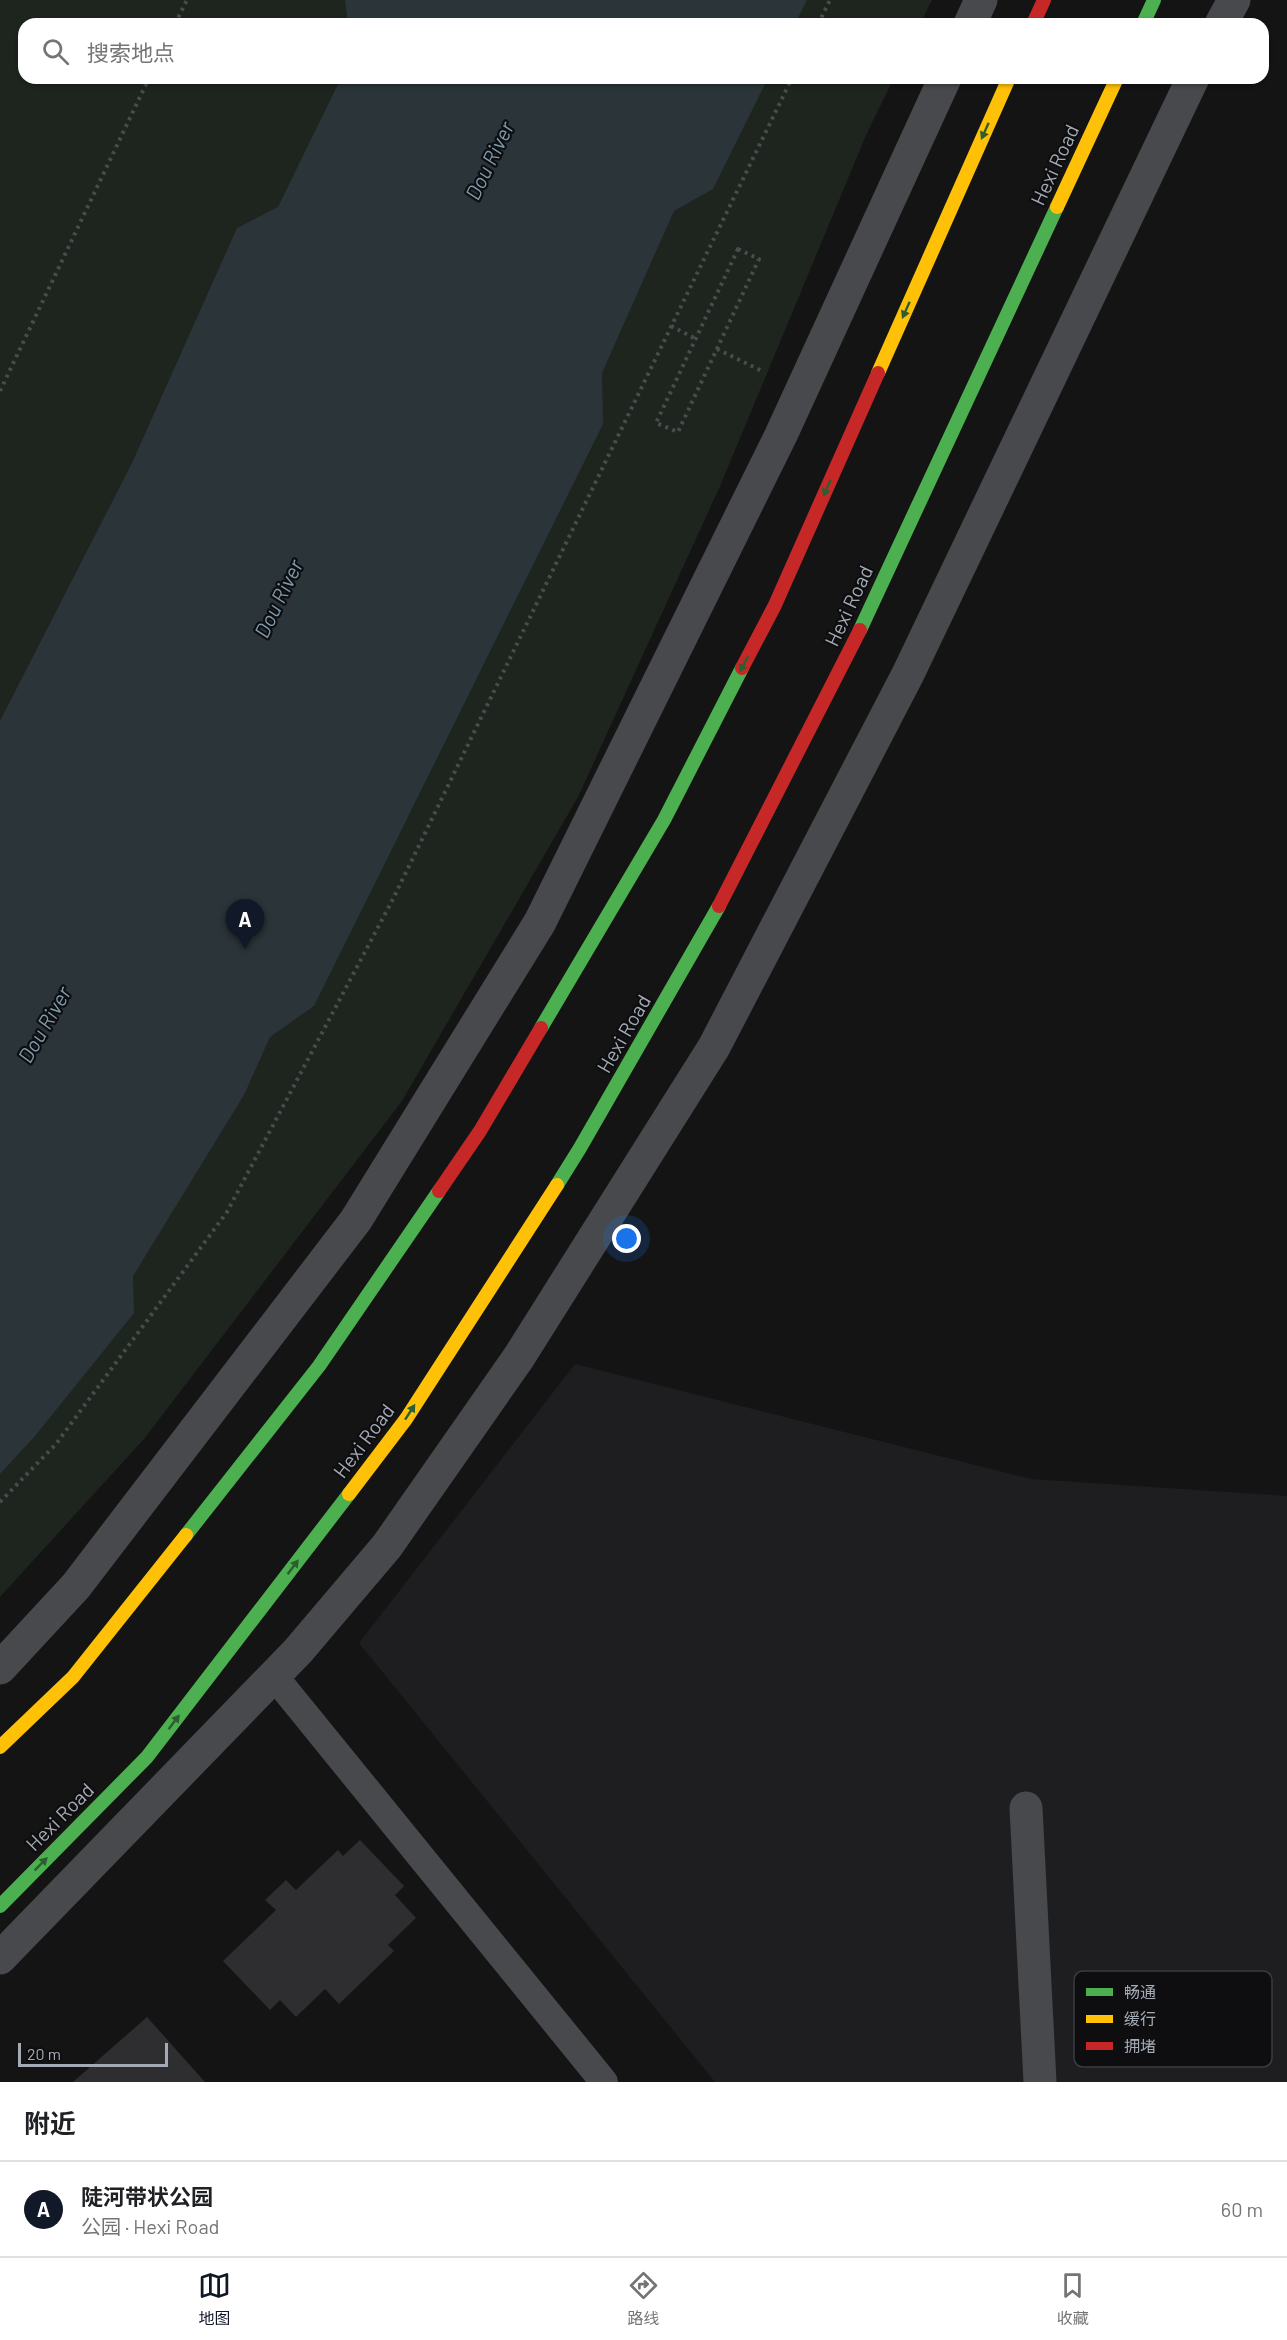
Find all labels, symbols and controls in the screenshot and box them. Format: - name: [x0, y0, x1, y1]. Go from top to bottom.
- search box: [18, 18, 1269, 84]
- icon: search: [39, 35, 72, 68]
- text: 搜索地点: [87, 39, 175, 65]
- water label: Dou River: [459, 117, 519, 204]
- street label: Hexi Road: [1025, 120, 1083, 209]
- one-way arrow: [981, 123, 990, 140]
- one-way arrow: [902, 301, 911, 318]
- one-way arrow: [822, 479, 832, 497]
- water label: Dou River: [248, 555, 308, 642]
- street label: Hexi Road: [819, 561, 877, 650]
- one-way arrow: [740, 656, 749, 673]
- pin: A: [226, 900, 264, 949]
- water label: Dou River: [12, 981, 76, 1067]
- street label: Hexi Road: [591, 990, 655, 1077]
- your location: [612, 1224, 641, 1253]
- street label: Hexi Road: [328, 1399, 399, 1482]
- one-way arrow: [405, 1404, 416, 1420]
- one-way arrow: [286, 1559, 299, 1575]
- one-way arrow: [168, 1714, 180, 1730]
- street label: Hexi Road: [20, 1777, 98, 1855]
- one-way arrow: [34, 1858, 48, 1872]
- legend: [1074, 1971, 1272, 2067]
- text: 畅通: [1124, 1982, 1156, 2001]
- text: 缓行: [1124, 2009, 1156, 2028]
- text: 拥堵: [1124, 2036, 1156, 2055]
- scale bar: [18, 2040, 168, 2068]
- text: 20 m: [27, 2044, 61, 2063]
- text: 附近: [24, 2107, 76, 2138]
- text: 陡河带状公园: [81, 2183, 213, 2209]
- text: A: [37, 2197, 50, 2221]
- text: 60 m: [1221, 2197, 1263, 2221]
- text: 公园 · Hexi Road: [81, 2214, 220, 2238]
- tab: 地图: [198, 2269, 231, 2329]
- tab: 路线: [627, 2269, 660, 2329]
- tab: 收藏: [1056, 2269, 1089, 2329]

